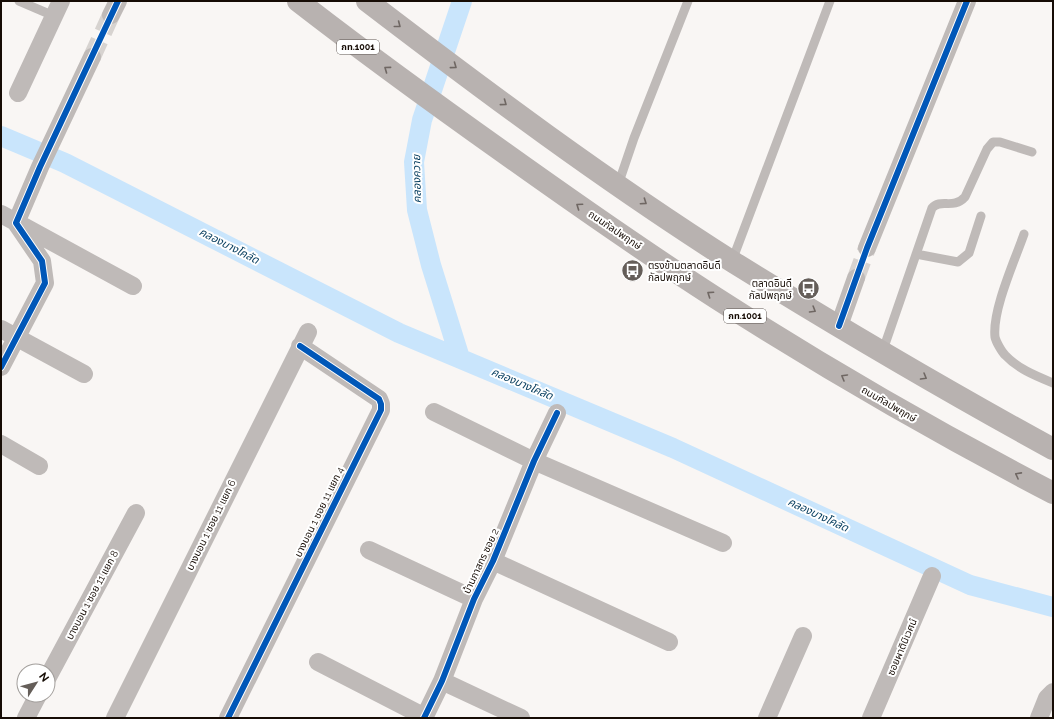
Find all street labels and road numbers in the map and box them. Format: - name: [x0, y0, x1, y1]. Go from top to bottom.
- road number: กท.1001: [337, 40, 379, 54]
- street label: ถนนกัลปพฤกษ์: [586, 208, 644, 252]
- road number: กท.1001: [724, 309, 766, 323]
- street label: ถนนกัลปพฤกษ์: [860, 384, 919, 424]
- street label: บางบอน 1 ซอย 11 แยก 4: [292, 465, 346, 559]
- street label: บางบอน 1 ซอย 11 แยก 6: [184, 478, 238, 572]
- street label: บ้านภาสกร ซอย 2: [461, 527, 501, 595]
- street label: บางบอน 1 ซอย 11 แยก 8: [64, 548, 120, 641]
- street label: ซอยผาตินิเวศน์: [885, 617, 919, 677]

